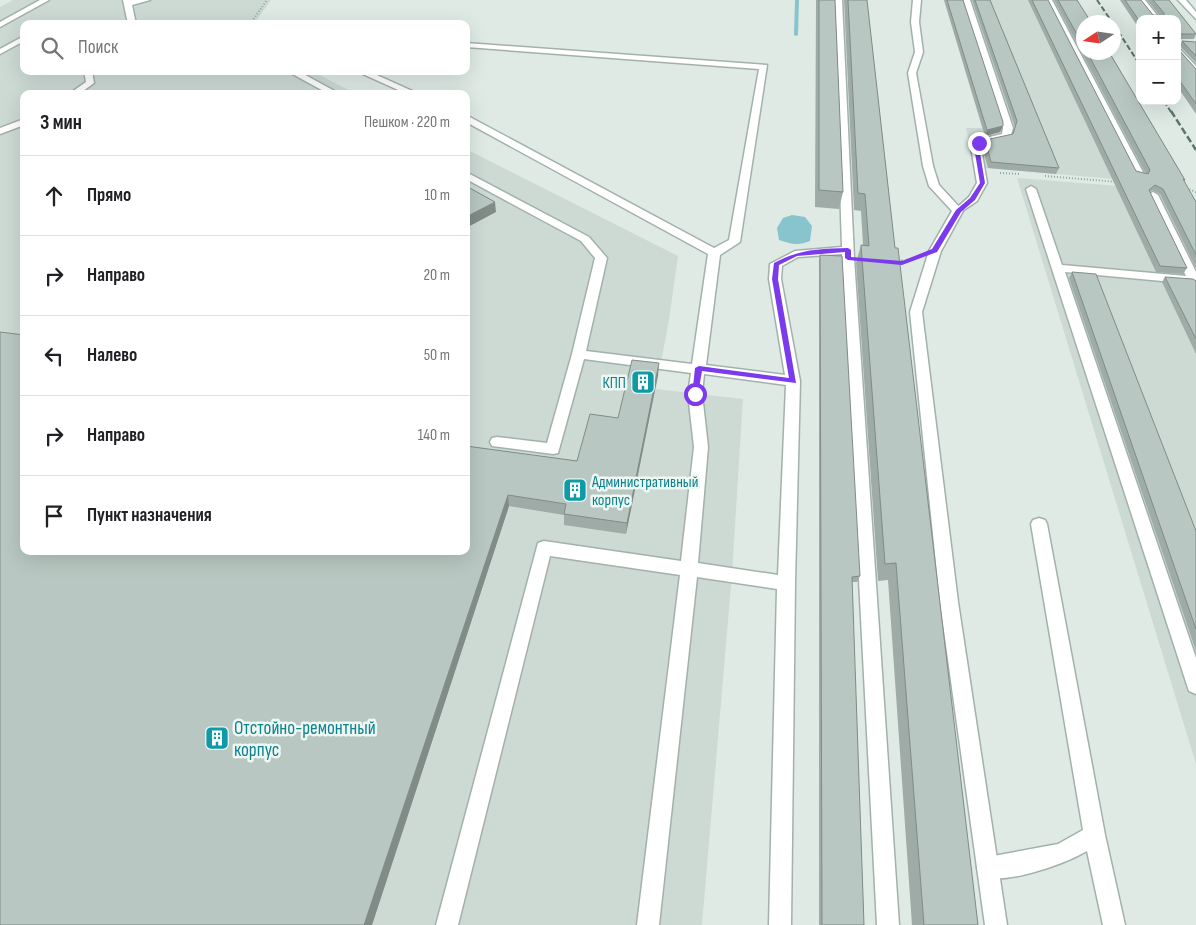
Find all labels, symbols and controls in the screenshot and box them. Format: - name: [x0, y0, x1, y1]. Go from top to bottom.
- north arrow: [1076, 15, 1121, 60]
- map controls: [1136, 15, 1181, 105]
- button: +: [1136, 15, 1181, 60]
- search box: [20, 20, 470, 75]
- icon: search: [38, 34, 66, 62]
- text: Поиск: [78, 36, 118, 59]
- button: −: [1136, 60, 1181, 105]
- text: 3 мин: [40, 110, 82, 135]
- text: Пешком · 220 m: [364, 113, 450, 132]
- route end: [968, 132, 991, 155]
- icon: ahead: [40, 182, 68, 210]
- text: Прямо: [87, 184, 131, 207]
- text: 10 m: [424, 186, 450, 205]
- icon: right: [40, 262, 68, 290]
- text: Направо: [87, 264, 145, 287]
- text: 20 m: [423, 266, 450, 285]
- icon: left: [40, 342, 68, 370]
- text: Налево: [87, 344, 137, 367]
- text: 50 m: [424, 346, 450, 365]
- building icon: КПП: [630, 369, 656, 395]
- place label: КПП: [603, 374, 626, 393]
- route start: [684, 383, 707, 406]
- icon: right: [40, 422, 68, 450]
- text: Направо: [87, 424, 145, 447]
- text: 140 m: [418, 426, 450, 445]
- place label: Административный корпус: [591, 473, 698, 510]
- building icon: Административный корпус: [562, 477, 588, 503]
- icon: arrive: [40, 502, 68, 530]
- text: Пункт назначения: [87, 504, 212, 527]
- place label: Отстойно-ремонтный корпус: [234, 717, 376, 762]
- building icon: Отстойно-ремонтный корпус: [204, 725, 230, 751]

